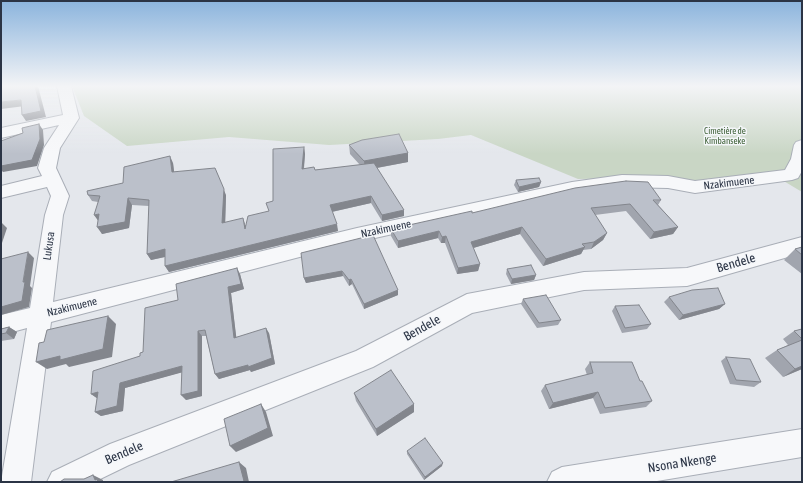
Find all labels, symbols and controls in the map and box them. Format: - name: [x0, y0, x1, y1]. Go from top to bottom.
- park label: Cimetière de Kimbanseke: [704, 126, 746, 147]
- street label: Nzakimuene: [703, 173, 755, 193]
- street label: Nzakimuene: [360, 217, 412, 241]
- street label: Lukusa: [40, 231, 58, 261]
- street label: Bendele: [715, 250, 757, 276]
- street label: Nzakimuene: [46, 294, 98, 320]
- street label: Bendele: [401, 312, 443, 344]
- street label: Bendele: [103, 438, 145, 468]
- street label: Nsona Nkenge: [647, 450, 717, 476]

